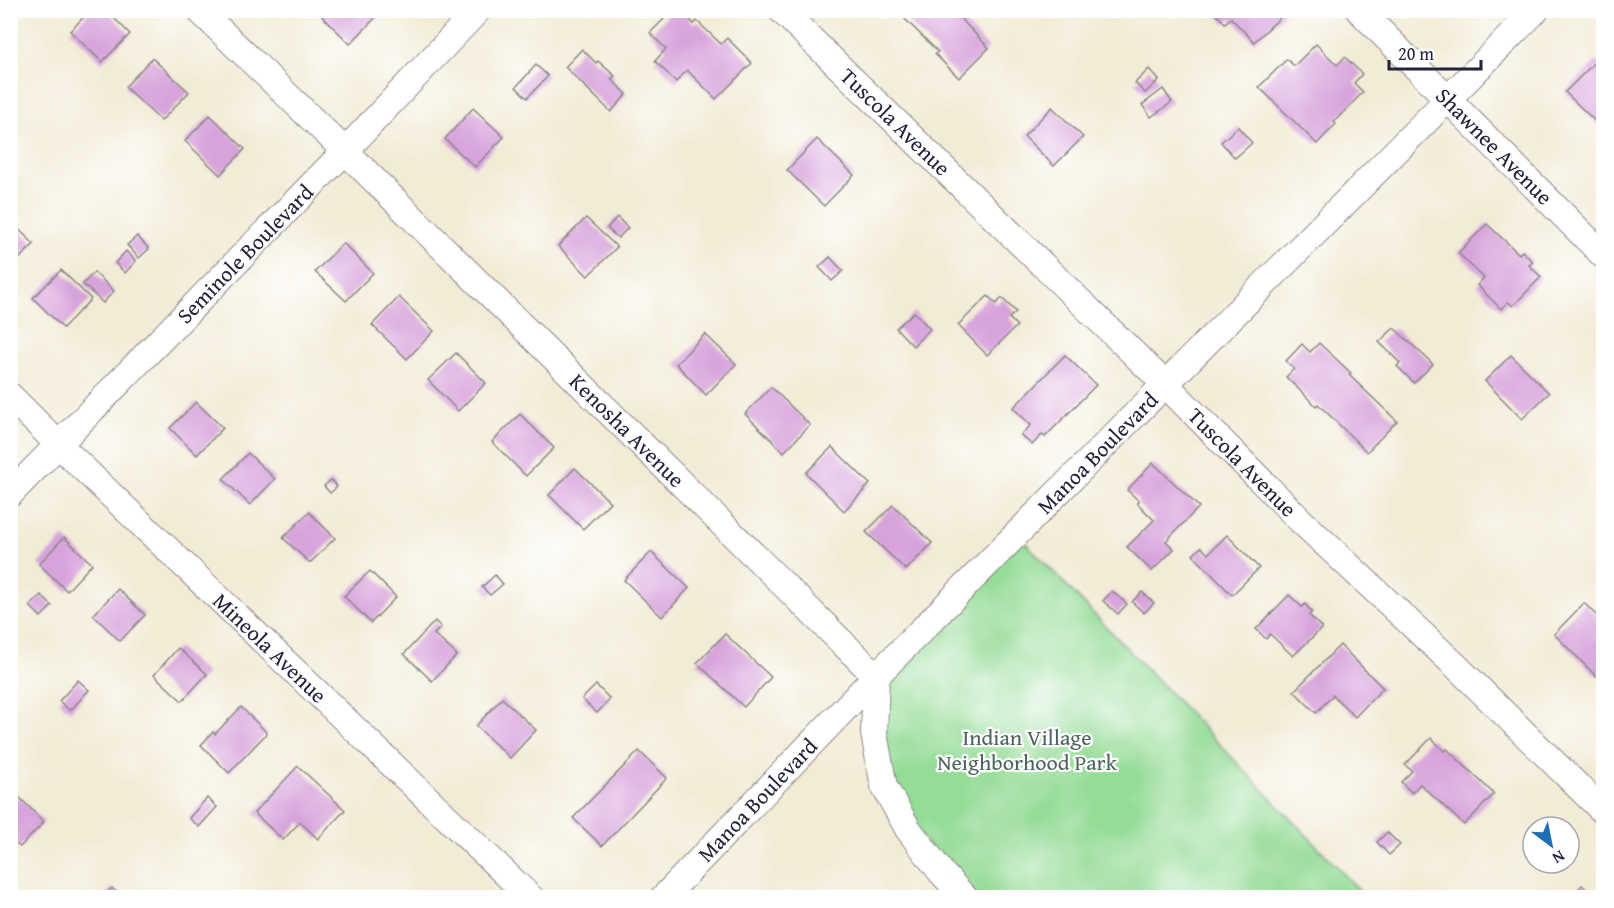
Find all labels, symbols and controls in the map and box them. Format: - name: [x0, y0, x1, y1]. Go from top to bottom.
- scale bar: [1389, 33, 1480, 71]
- text: 20 m: [1398, 40, 1434, 67]
- street label: Tuscola Avenue: [833, 60, 958, 183]
- street label: Shawnee Avenue: [1429, 80, 1560, 212]
- street label: Seminole Boulevard: [169, 176, 321, 331]
- street label: Kenosha Avenue: [562, 366, 692, 495]
- street label: Manoa Boulevard: [1029, 384, 1165, 521]
- street label: Tuscola Avenue: [1181, 400, 1304, 524]
- street label: Mineola Avenue: [206, 585, 334, 710]
- park label: Indian Village Neighborhood Park: [937, 721, 1118, 778]
- street label: Manoa Boulevard: [690, 731, 825, 869]
- north arrow: [1521, 815, 1581, 875]
- text: N: [1548, 845, 1570, 871]

